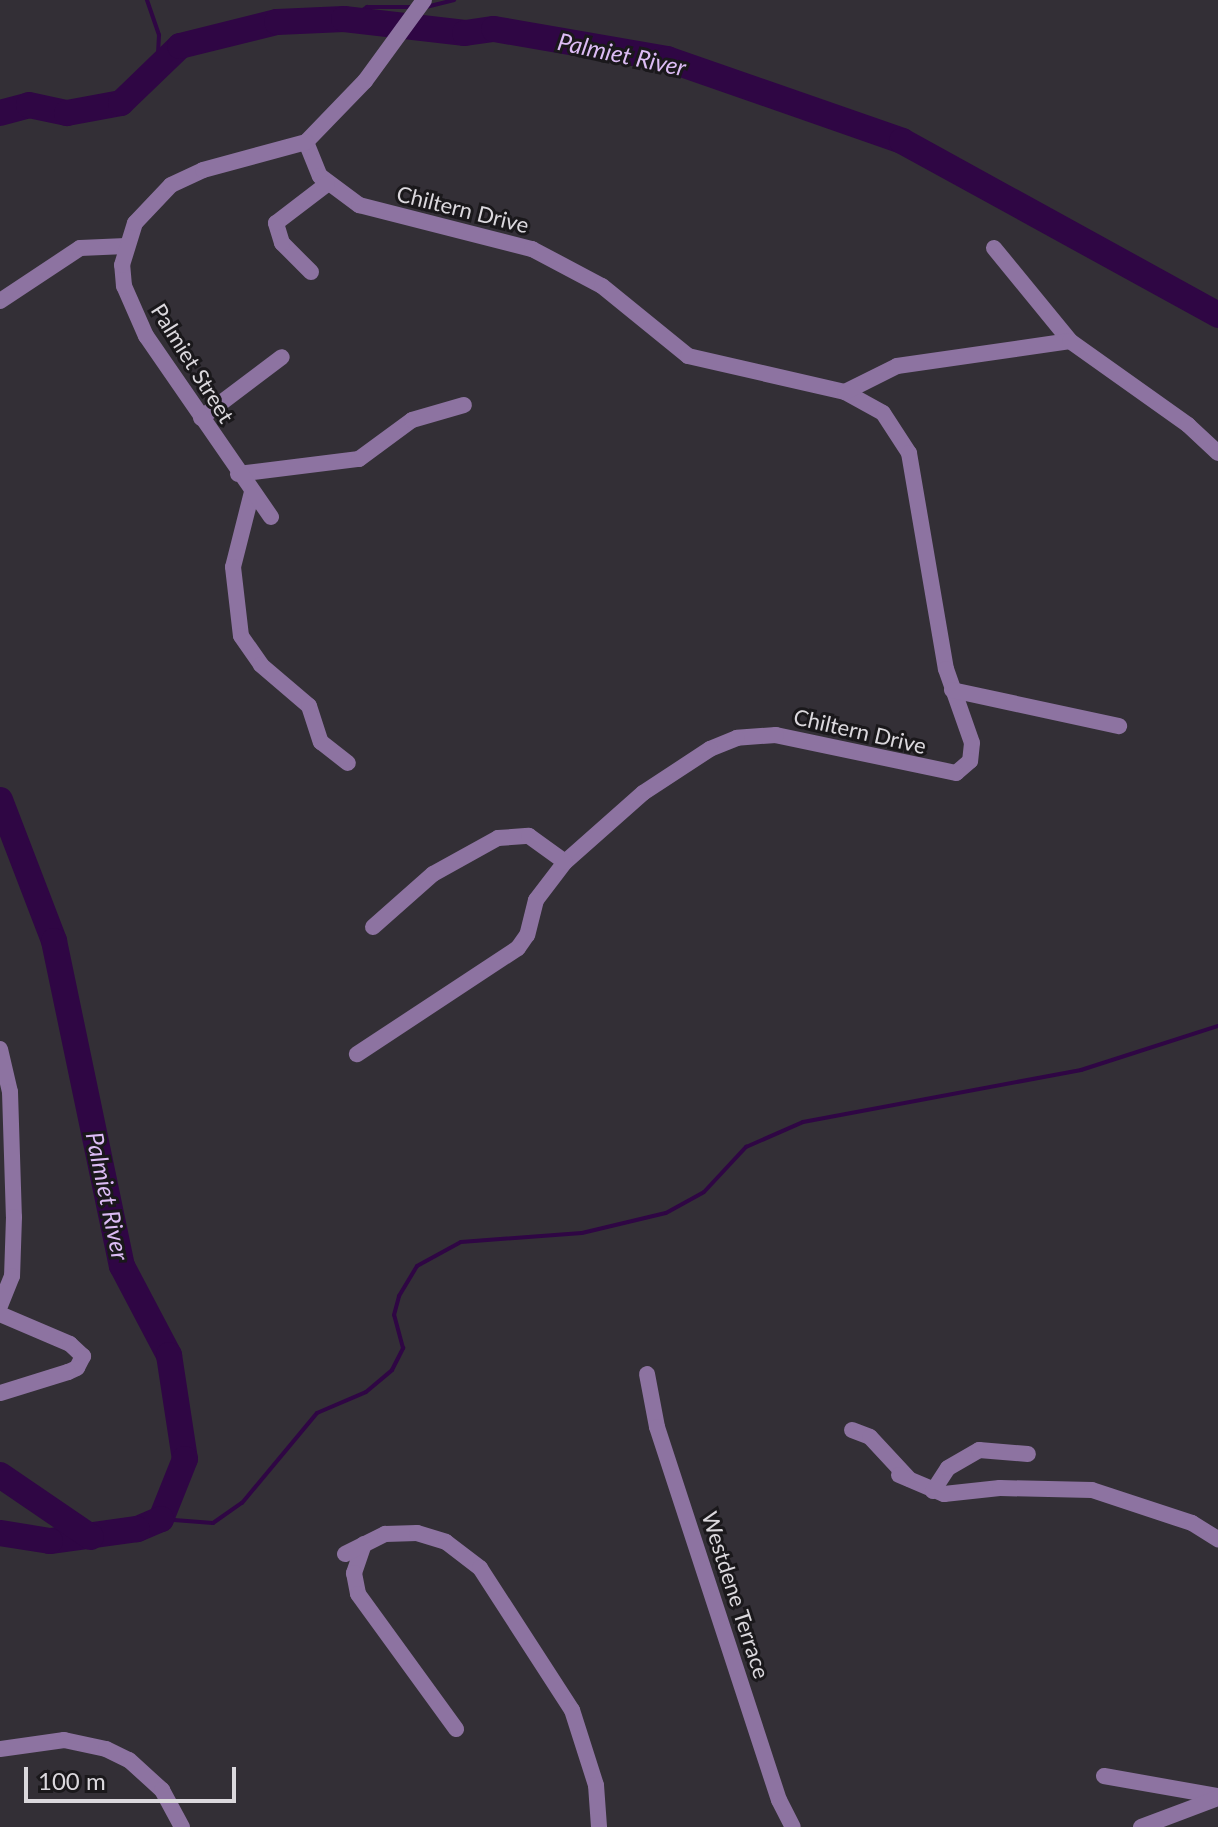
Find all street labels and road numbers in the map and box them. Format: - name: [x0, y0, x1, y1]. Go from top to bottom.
- street label: Chiltern Drive: [394, 180, 532, 238]
- street label: Palmiet Street: [146, 299, 240, 427]
- street label: Chiltern Drive: [791, 703, 929, 759]
- street label: Westdene Terrace: [696, 1508, 776, 1682]

